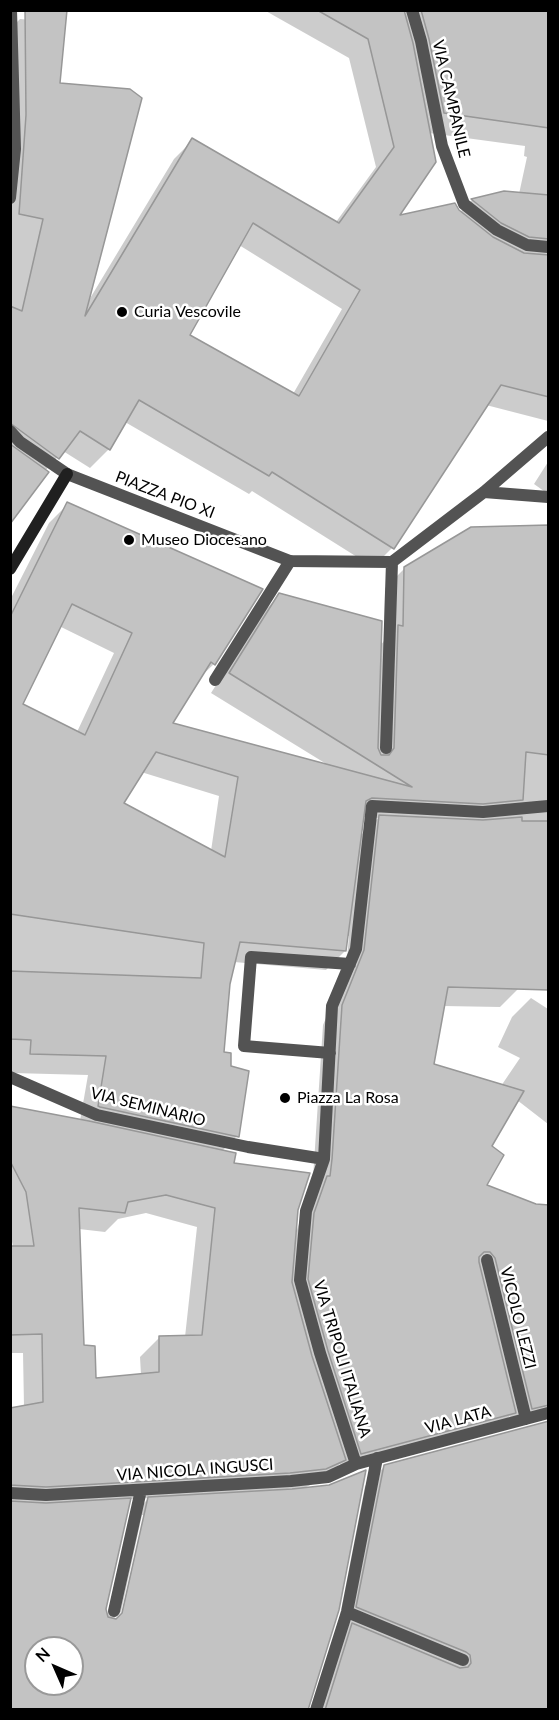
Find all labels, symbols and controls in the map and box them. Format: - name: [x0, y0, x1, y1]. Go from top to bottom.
- street label: VIA CAMPANILE: [428, 38, 474, 160]
- place label: Curia Vescovile: [134, 302, 241, 322]
- marker: Curia Vescovile: [115, 305, 129, 319]
- street label: PIAZZA PIO XI: [113, 467, 217, 523]
- place label: Museo Diocesano: [141, 530, 267, 550]
- marker: Museo Diocesano: [122, 533, 136, 547]
- street label: VIA SEMINARIO: [89, 1083, 207, 1131]
- place label: Piazza La Rosa: [297, 1088, 399, 1108]
- marker: Piazza La Rosa: [278, 1091, 292, 1105]
- street label: VICOLO LEZZI: [496, 1265, 540, 1371]
- street label: VIA TRIPOLI ITALIANA: [309, 1278, 375, 1440]
- street label: VIA LATA: [423, 1402, 493, 1438]
- street label: VIA NICOLA INGUSCI: [116, 1455, 274, 1485]
- north arrow: [24, 1636, 84, 1696]
- text: N: [31, 1643, 53, 1665]

